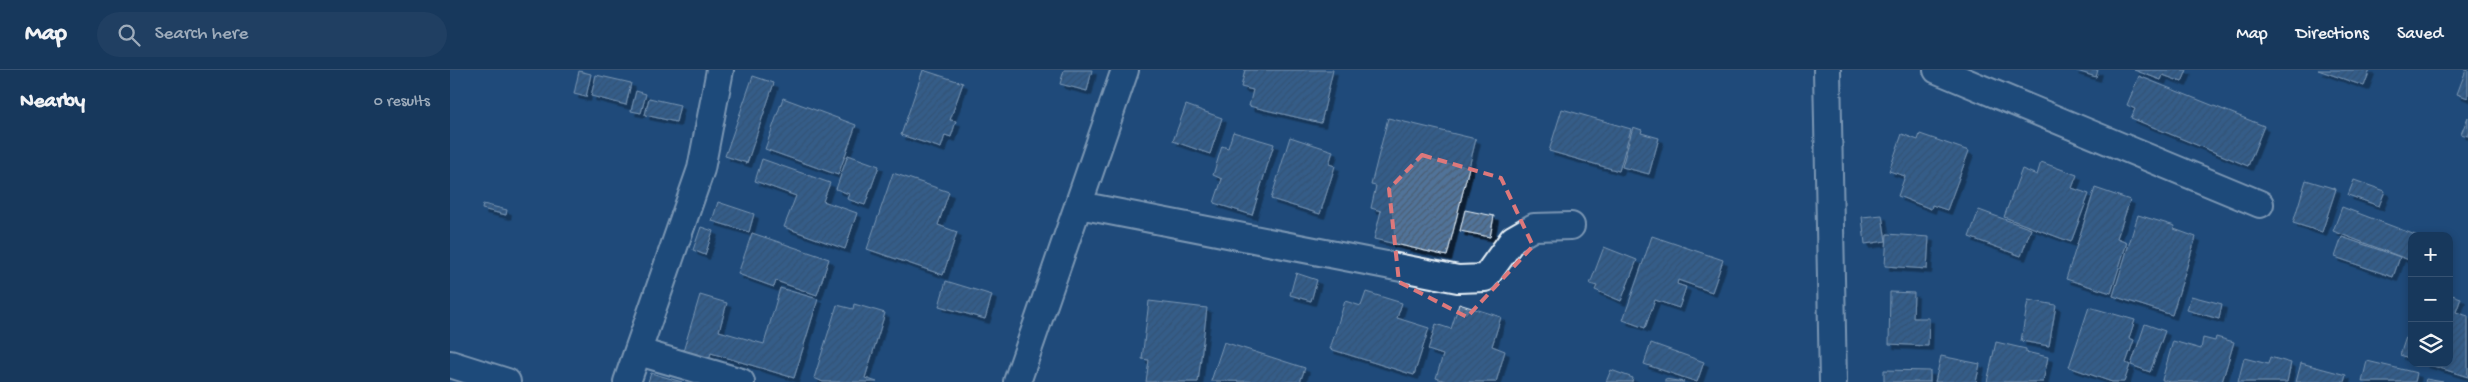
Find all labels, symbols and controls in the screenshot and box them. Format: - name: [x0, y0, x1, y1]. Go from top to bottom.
- search box: [97, 12, 447, 57]
- text: Map: [25, 20, 67, 49]
- icon: search: [115, 21, 143, 49]
- text: Search here: [155, 23, 248, 46]
- text: Map: [2236, 24, 2268, 45]
- text: Directions: [2296, 24, 2369, 45]
- text: Saved: [2397, 24, 2443, 45]
- text: Nearby: [20, 90, 85, 115]
- text: 0 results: [374, 93, 430, 112]
- map controls: [2408, 232, 2453, 367]
- button: +: [2408, 232, 2453, 277]
- button: −: [2408, 277, 2453, 322]
- button: layers: [2408, 322, 2453, 367]

